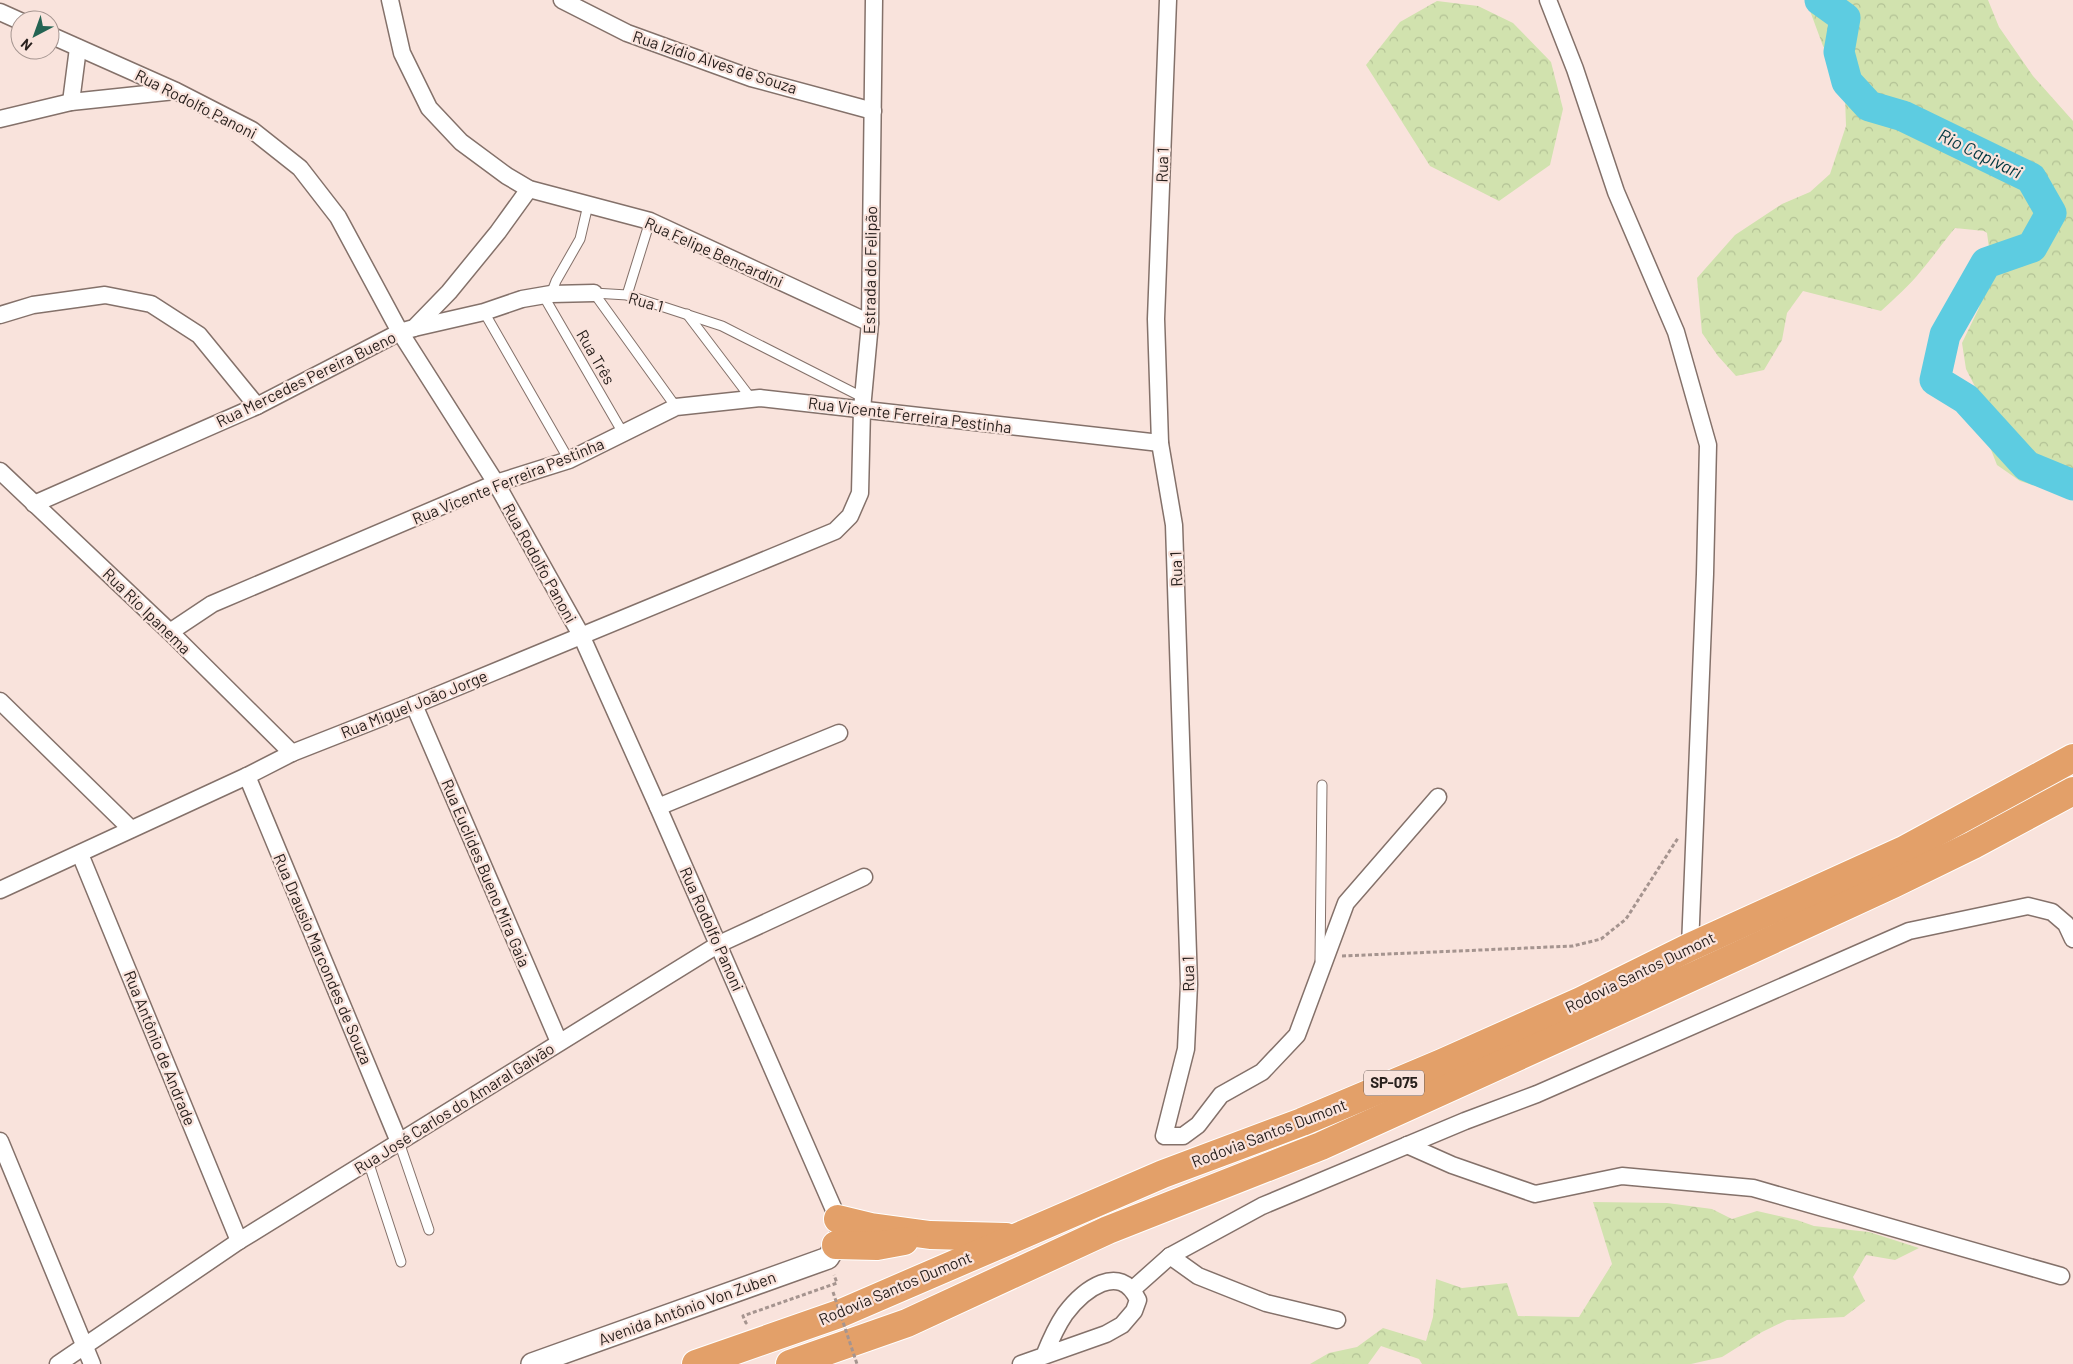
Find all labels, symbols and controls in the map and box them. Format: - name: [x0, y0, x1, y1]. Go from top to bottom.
- north arrow: [10, 10, 60, 60]
- street label: Rua Izídio Alves de Souza: [631, 26, 800, 97]
- text: N: [17, 36, 35, 55]
- street label: Rua Rodolfo Panoni: [132, 65, 260, 142]
- water label: Rio Capivari: [1935, 123, 2026, 183]
- street label: Rua 1: [1151, 147, 1172, 183]
- street label: Estrada do Felipão: [859, 206, 880, 334]
- street label: Rua Felipe Bencardini: [642, 212, 786, 291]
- street label: Rua 1: [627, 288, 666, 316]
- street label: Rua Três: [573, 326, 620, 387]
- street label: Rua Mercedes Pereira Bueno: [213, 327, 399, 430]
- street label: Rua Vicente Ferreira Pestinha: [807, 393, 1013, 436]
- street label: Rua Vicente Ferreira Pestinha: [409, 433, 606, 528]
- street label: Rua Rodolfo Panoni: [500, 500, 581, 626]
- street label: Rua 1: [1165, 551, 1186, 587]
- street label: Rua Rio Ipanema: [99, 564, 195, 657]
- street label: Rua Miguel João Jorge: [338, 665, 490, 742]
- street label: Rua Euclides Bueno Mira Gaia: [438, 776, 535, 970]
- street label: Rua Drausio Marcondes de Souza: [270, 851, 377, 1067]
- street label: Rua Rodolfo Panoni: [677, 864, 748, 994]
- street label: Rodovia Santos Dumont: [1562, 927, 1718, 1016]
- street label: Rua 1: [1178, 956, 1197, 992]
- street label: Rua Antônio de Andrade: [121, 968, 200, 1128]
- street label: Rua José Carlos do Amaral Galvão: [350, 1038, 557, 1177]
- road number: SP-075: [1364, 1070, 1424, 1096]
- street label: Rodovia Santos Dumont: [1189, 1094, 1349, 1171]
- street label: Rodovia Santos Dumont: [815, 1247, 974, 1328]
- street label: Avenida Antônio Von Zuben: [596, 1267, 778, 1349]

